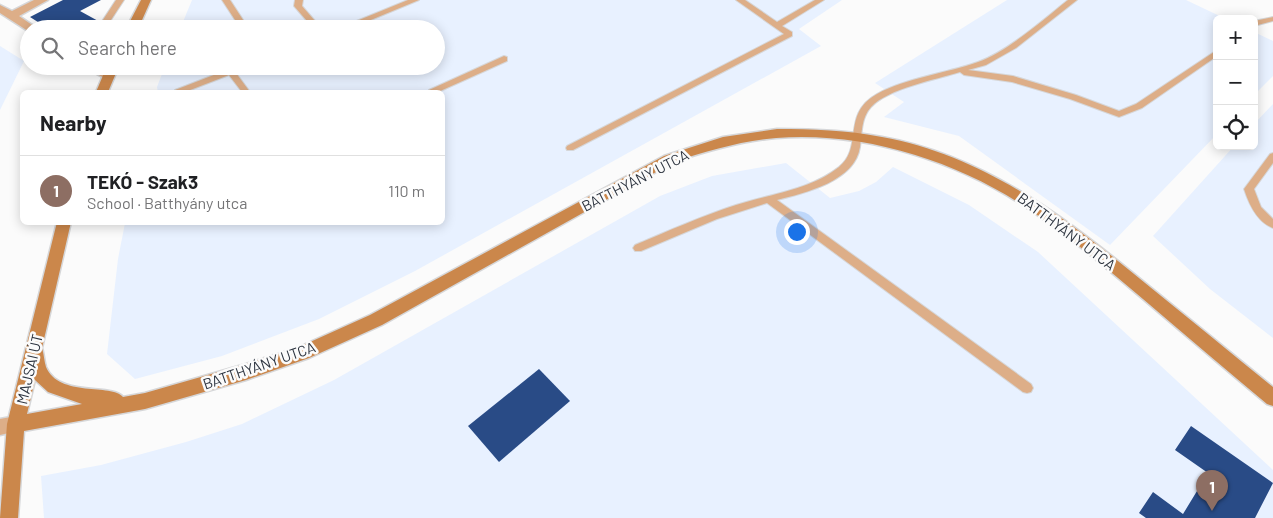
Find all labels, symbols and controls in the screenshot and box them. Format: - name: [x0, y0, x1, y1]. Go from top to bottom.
- map controls: [1213, 15, 1258, 150]
- button: +: [1213, 15, 1258, 60]
- search box: [20, 20, 445, 75]
- icon: search: [38, 34, 66, 62]
- text: Search here: [78, 36, 177, 59]
- button: −: [1213, 60, 1258, 105]
- button: locate: [1213, 105, 1258, 150]
- text: Nearby: [40, 110, 106, 135]
- street label: BATTHYÁNY UTCA: [578, 145, 692, 215]
- text: TEKÓ - Szak3: [87, 170, 198, 193]
- text: 1: [53, 181, 59, 200]
- text: 110 m: [388, 181, 425, 200]
- street label: BATTHYÁNY UTCA: [1015, 188, 1119, 274]
- text: School · Batthyány utca: [87, 193, 247, 212]
- your location: [784, 219, 810, 245]
- street label: MAJSAI ÚT: [12, 332, 46, 406]
- street label: BATTHYÁNY UTCA: [200, 337, 318, 393]
- pin: 1: [1196, 470, 1228, 511]

